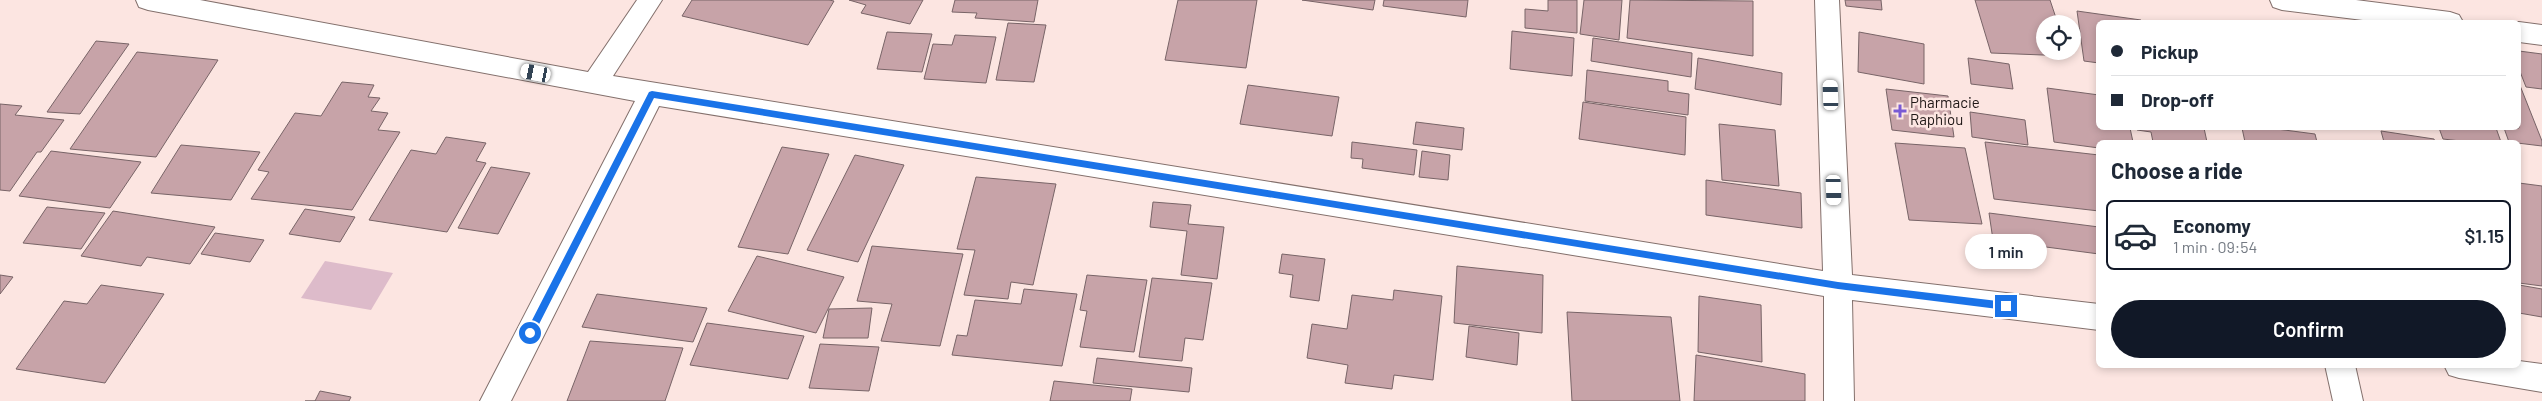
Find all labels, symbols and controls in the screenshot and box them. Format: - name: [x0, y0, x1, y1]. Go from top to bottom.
- map controls: [2036, 15, 2081, 60]
- button: locate: [2036, 15, 2081, 60]
- text: Pickup: [2141, 40, 2199, 63]
- car: [519, 63, 552, 83]
- car: [1822, 80, 1839, 110]
- text: Drop-off: [2141, 88, 2214, 111]
- place label: Pharmacie Raphiou: [1910, 93, 1980, 128]
- marker: Pharmacie Raphiou: [1894, 105, 1906, 117]
- text: Choose a ride: [2111, 157, 2243, 183]
- car: [1825, 175, 1842, 205]
- icon: car: [2113, 213, 2158, 258]
- text: Economy: [2173, 214, 2251, 237]
- text: $1.15: [2465, 224, 2504, 247]
- callout: 1 min: [1965, 234, 2047, 268]
- text: 1 min · 09:54: [2173, 237, 2257, 256]
- text: 1 min: [1989, 242, 2023, 261]
- route end: [1995, 295, 2017, 317]
- button: Confirm: [2111, 300, 2506, 358]
- route start: [519, 322, 541, 344]

